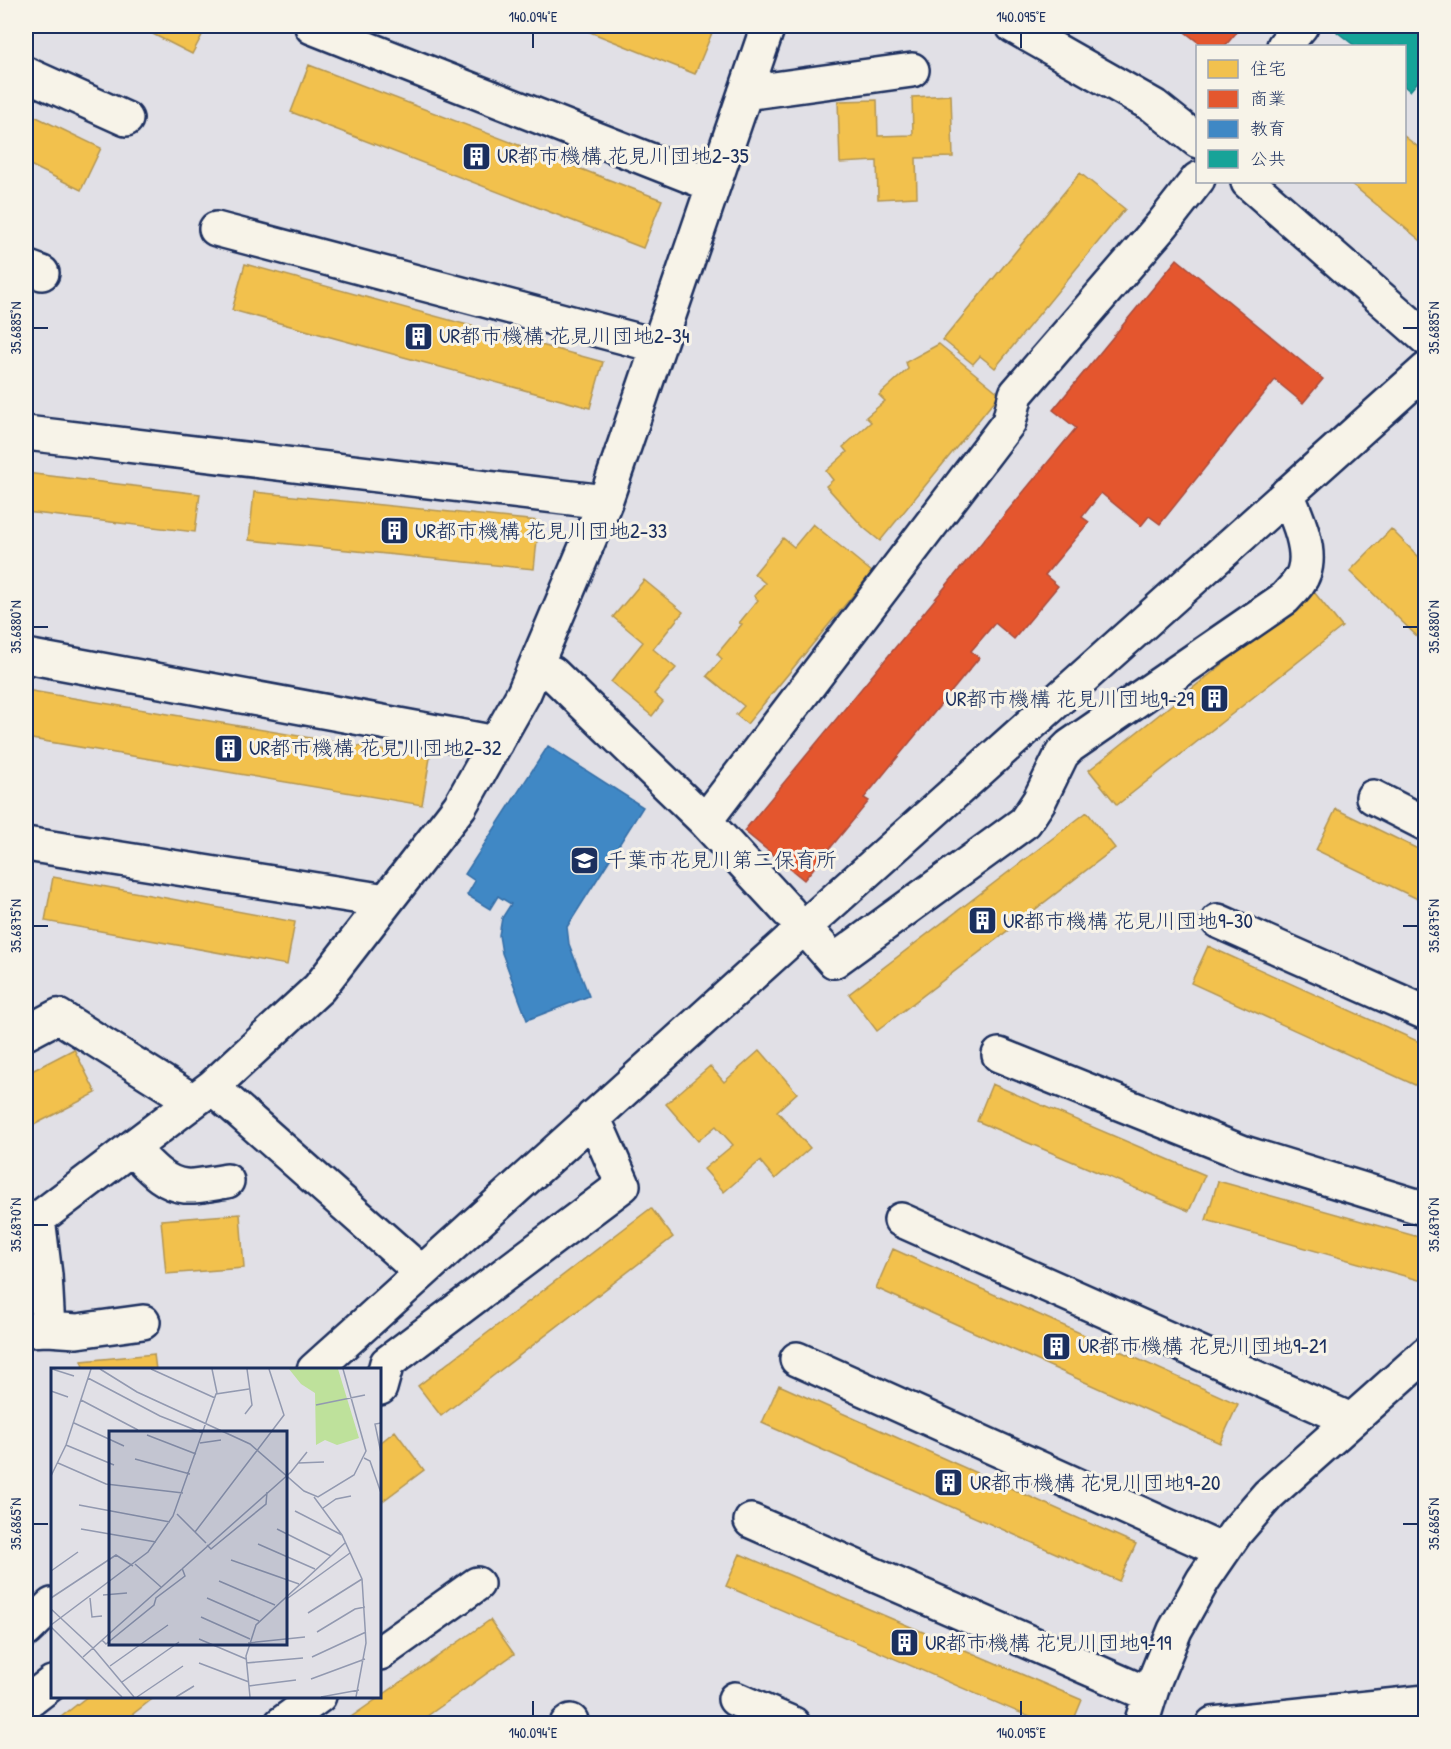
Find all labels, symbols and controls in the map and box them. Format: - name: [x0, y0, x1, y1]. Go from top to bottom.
- text: 140.094°E: [509, 6, 558, 27]
- text: 140.095°E: [996, 6, 1046, 27]
- legend: [1196, 45, 1406, 183]
- text: 住宅: [1250, 56, 1286, 81]
- text: 商業: [1250, 86, 1286, 111]
- text: 教育: [1250, 116, 1286, 141]
- building icon: UR都市機構 花見川団地2-35: [460, 140, 492, 172]
- place label: UR都市機構 花見川団地2-35: [497, 141, 749, 170]
- text: 公共: [1250, 146, 1286, 171]
- text: 35.6885°N: [5, 301, 26, 355]
- text: 35.6885°N: [1423, 301, 1444, 355]
- building icon: UR都市機構 花見川団地2-34: [402, 320, 434, 352]
- place label: UR都市機構 花見川団地2-34: [439, 321, 690, 350]
- building icon: UR都市機構 花見川団地2-33: [378, 515, 410, 547]
- place label: UR都市機構 花見川団地2-33: [415, 516, 667, 545]
- text: 35.6880°N: [5, 600, 26, 654]
- text: 35.6880°N: [1423, 600, 1444, 654]
- building icon: UR都市機構 花見川団地9-29: [1199, 683, 1231, 715]
- place label: UR都市機構 花見川団地9-29: [945, 684, 1194, 713]
- building icon: UR都市機構 花見川団地2-32: [212, 732, 244, 764]
- place label: UR都市機構 花見川団地2-32: [249, 733, 502, 762]
- school or university icon: 千葉市花見川第二保育所: [569, 844, 601, 876]
- place label: 千葉市花見川第二保育所: [606, 845, 837, 874]
- text: 35.6875°N: [5, 899, 26, 953]
- text: 35.6875°N: [1423, 899, 1444, 953]
- building icon: UR都市機構 花見川団地9-30: [966, 905, 998, 937]
- place label: UR都市機構 花見川団地9-30: [1003, 906, 1253, 935]
- text: 35.6870°N: [5, 1198, 26, 1252]
- text: 35.6870°N: [1423, 1198, 1444, 1252]
- building icon: UR都市機構 花見川団地9-21: [1041, 1330, 1073, 1362]
- place label: UR都市機構 花見川団地9-21: [1078, 1331, 1327, 1360]
- inset map: [51, 1368, 381, 1698]
- building icon: UR都市機構 花見川団地9-20: [933, 1467, 965, 1499]
- place label: UR都市機構 花見川団地9-20: [970, 1468, 1220, 1497]
- text: 35.6865°N: [5, 1498, 26, 1550]
- text: 35.6865°N: [1423, 1498, 1444, 1550]
- building icon: UR都市機構 花見川団地9-19: [888, 1627, 920, 1659]
- place label: UR都市機構 花見川団地9-19: [925, 1628, 1172, 1657]
- text: 140.094°E: [509, 1722, 558, 1743]
- text: 140.095°E: [996, 1722, 1046, 1743]

